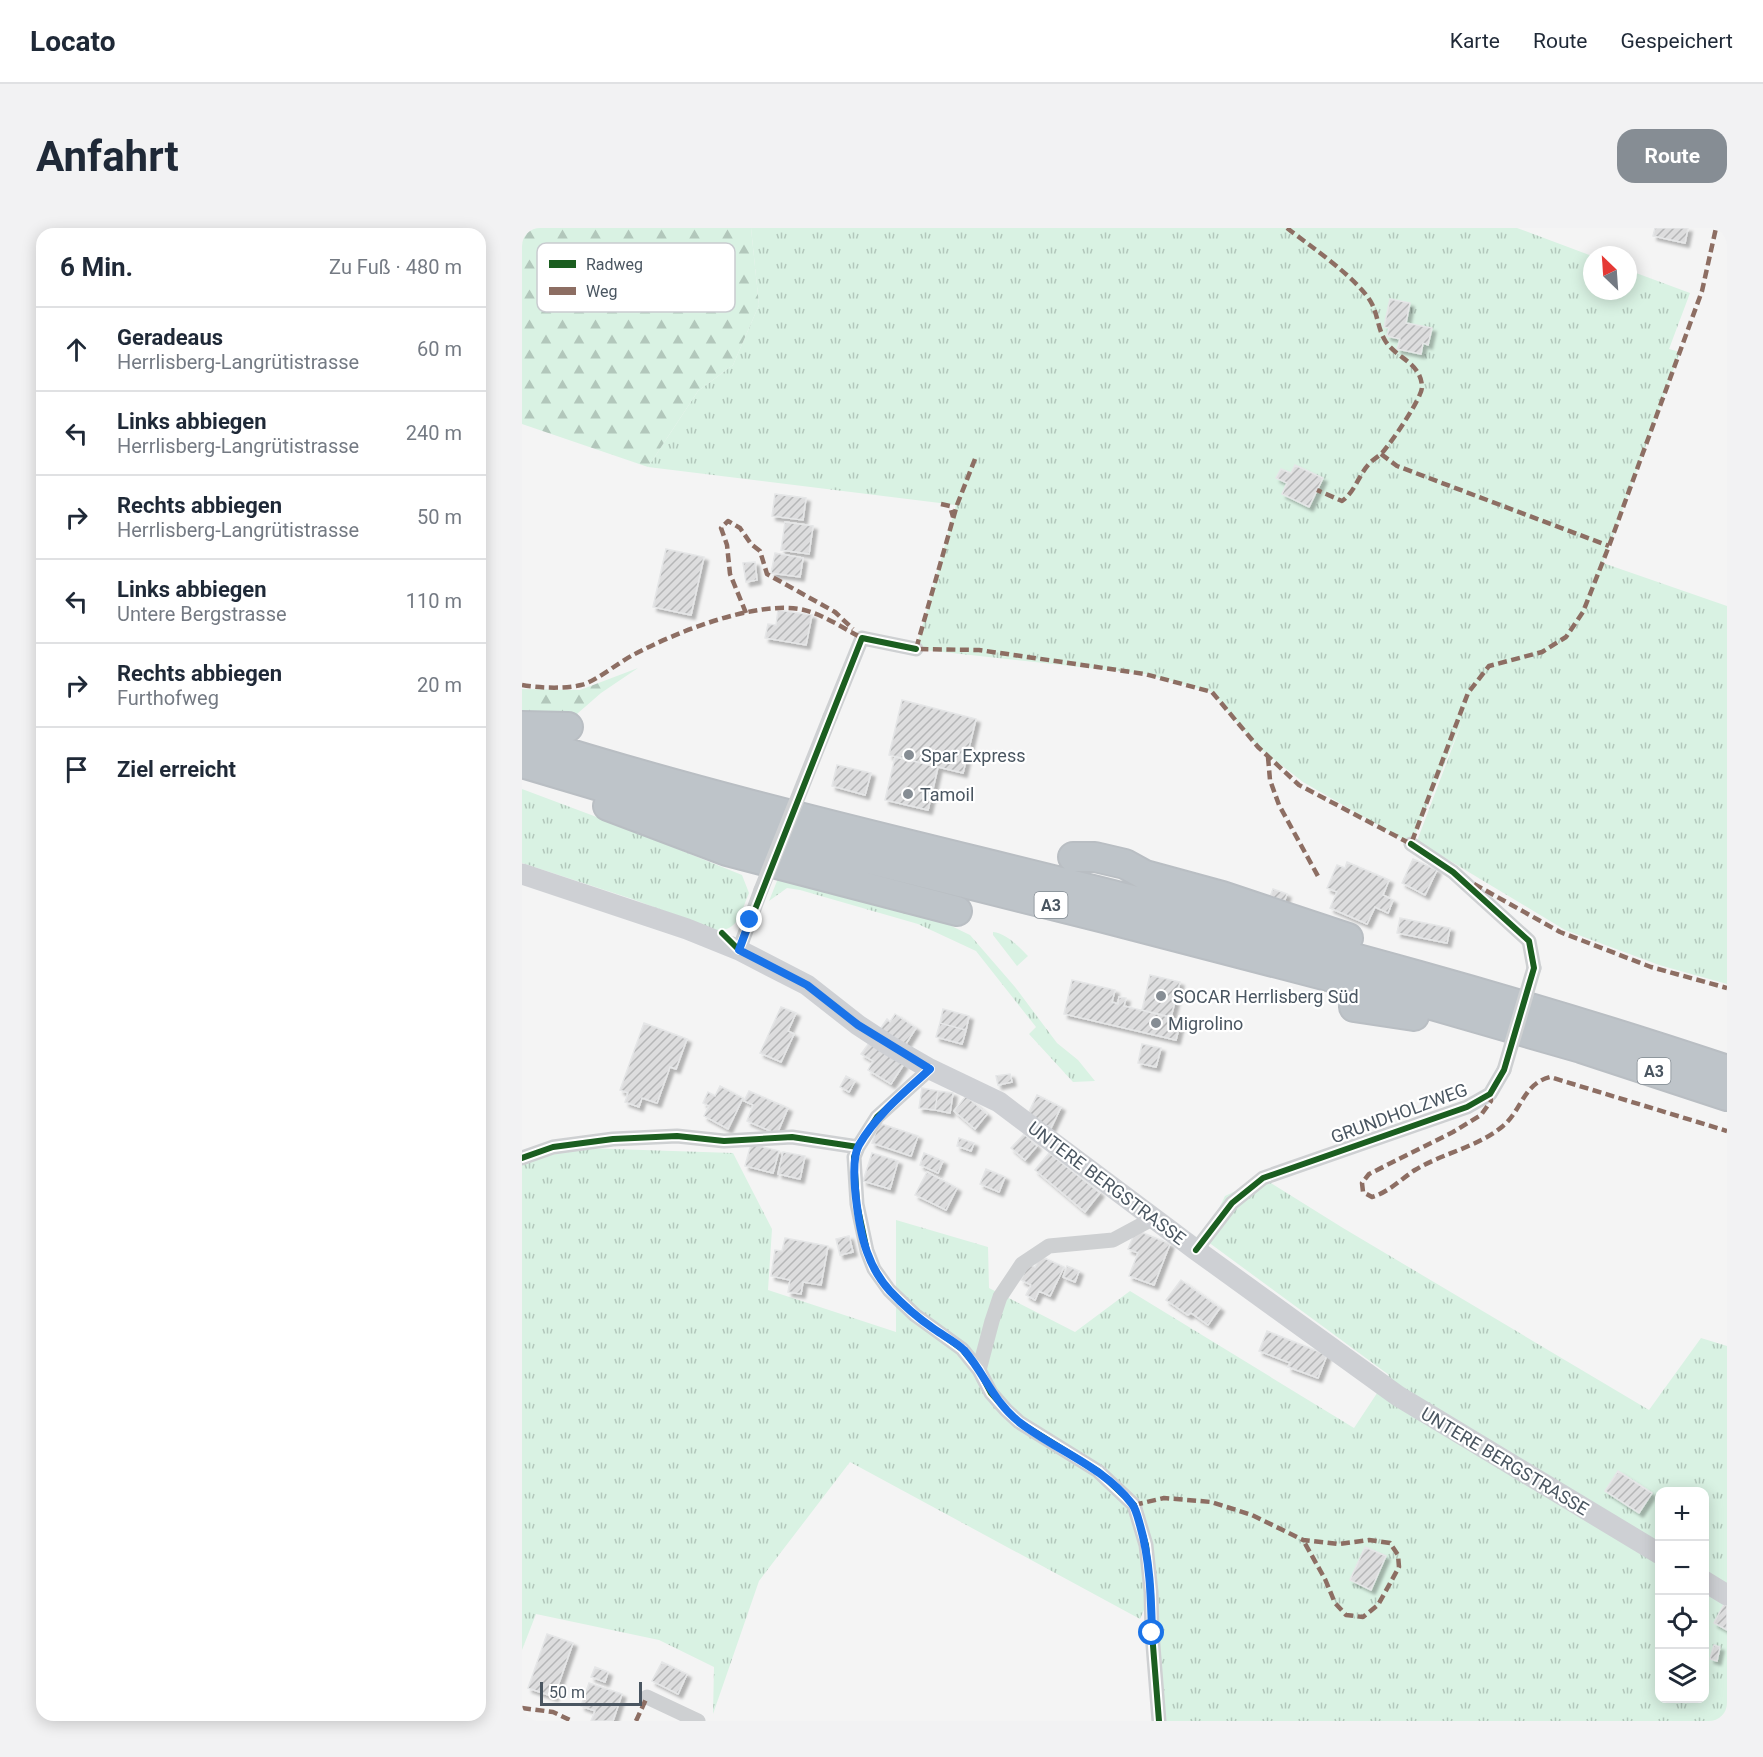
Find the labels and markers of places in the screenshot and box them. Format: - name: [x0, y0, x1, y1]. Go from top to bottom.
- place label: Spar Express: [921, 745, 1025, 766]
- marker: Spar Express: [902, 748, 916, 762]
- place label: Tamoil: [920, 784, 974, 805]
- marker: Tamoil: [901, 787, 915, 801]
- place label: SOCAR Herrlisberg Süd: [1173, 986, 1359, 1007]
- marker: SOCAR Herrlisberg Süd: [1154, 989, 1168, 1003]
- place label: Migrolino: [1168, 1013, 1243, 1034]
- marker: Migrolino: [1149, 1016, 1163, 1030]

